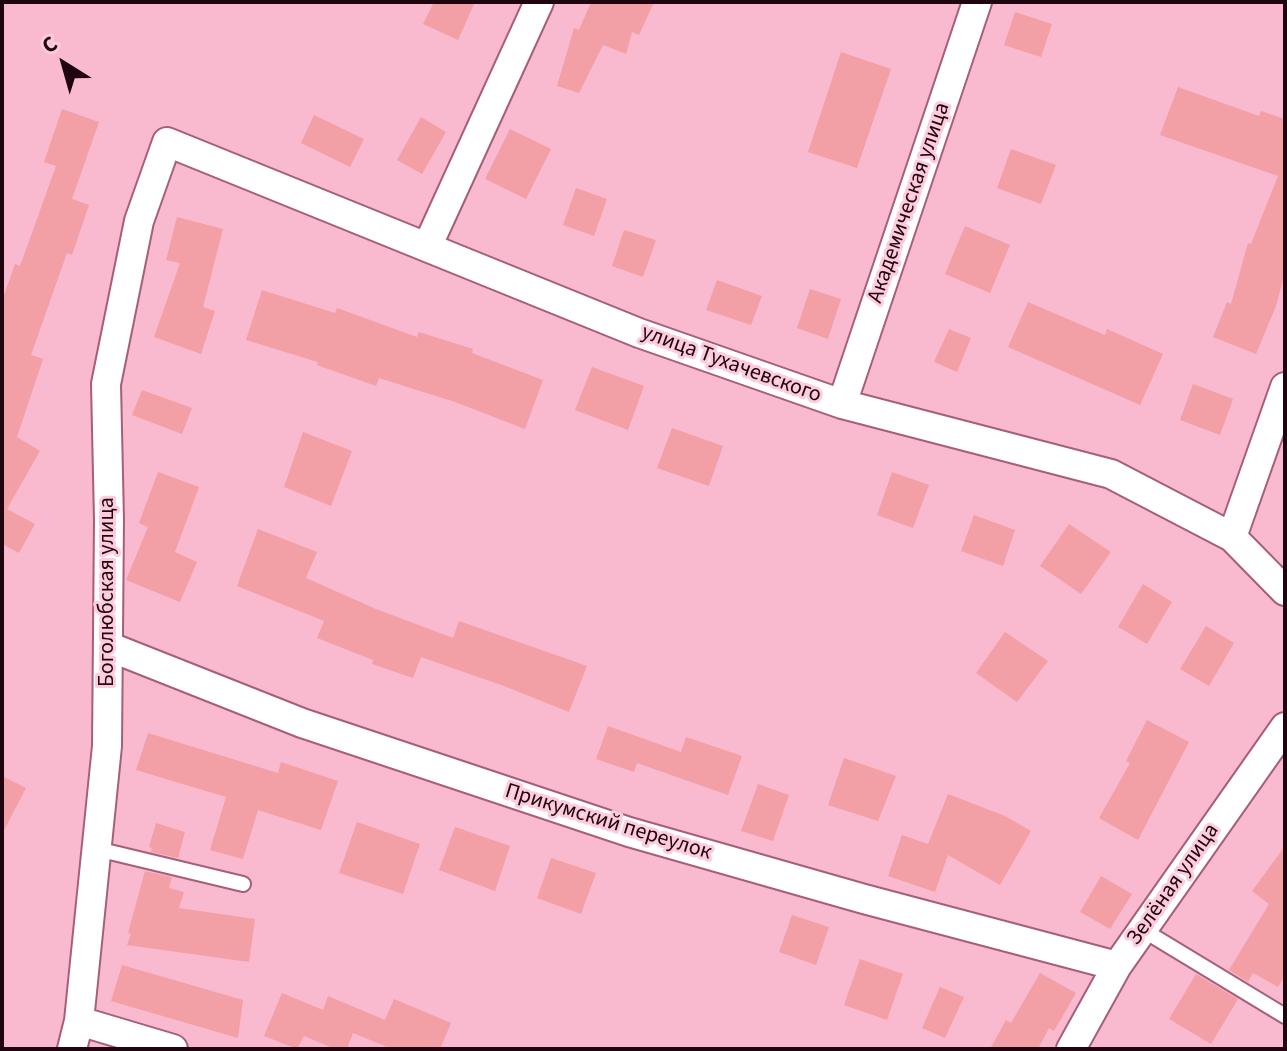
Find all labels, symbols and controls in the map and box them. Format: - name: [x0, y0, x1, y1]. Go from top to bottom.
- north arrow: [24, 24, 104, 104]
- text: С: [35, 28, 64, 61]
- street label: Академическая улица: [863, 99, 957, 307]
- street label: улица Тухачевского: [637, 320, 825, 410]
- street label: Боголюбская улица: [95, 497, 121, 687]
- street label: Прикумский переулок: [501, 779, 715, 867]
- street label: Зелёная улица: [1122, 819, 1226, 951]

